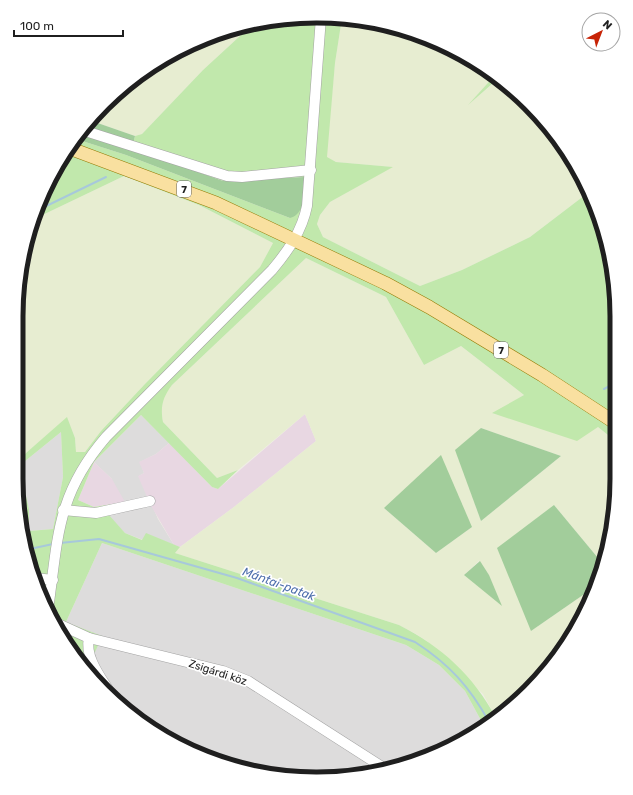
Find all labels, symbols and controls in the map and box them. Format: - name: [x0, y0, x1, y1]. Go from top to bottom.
- scale bar: [14, 12, 123, 38]
- north arrow: [581, 12, 621, 52]
- text: N: [600, 17, 615, 32]
- text: 100 m: [20, 19, 54, 33]
- road number: 7: [177, 181, 191, 197]
- road number: 7: [494, 342, 508, 358]
- water label: Mántai-patak: [241, 564, 318, 604]
- street label: Zsigárdi köz: [187, 657, 249, 688]

